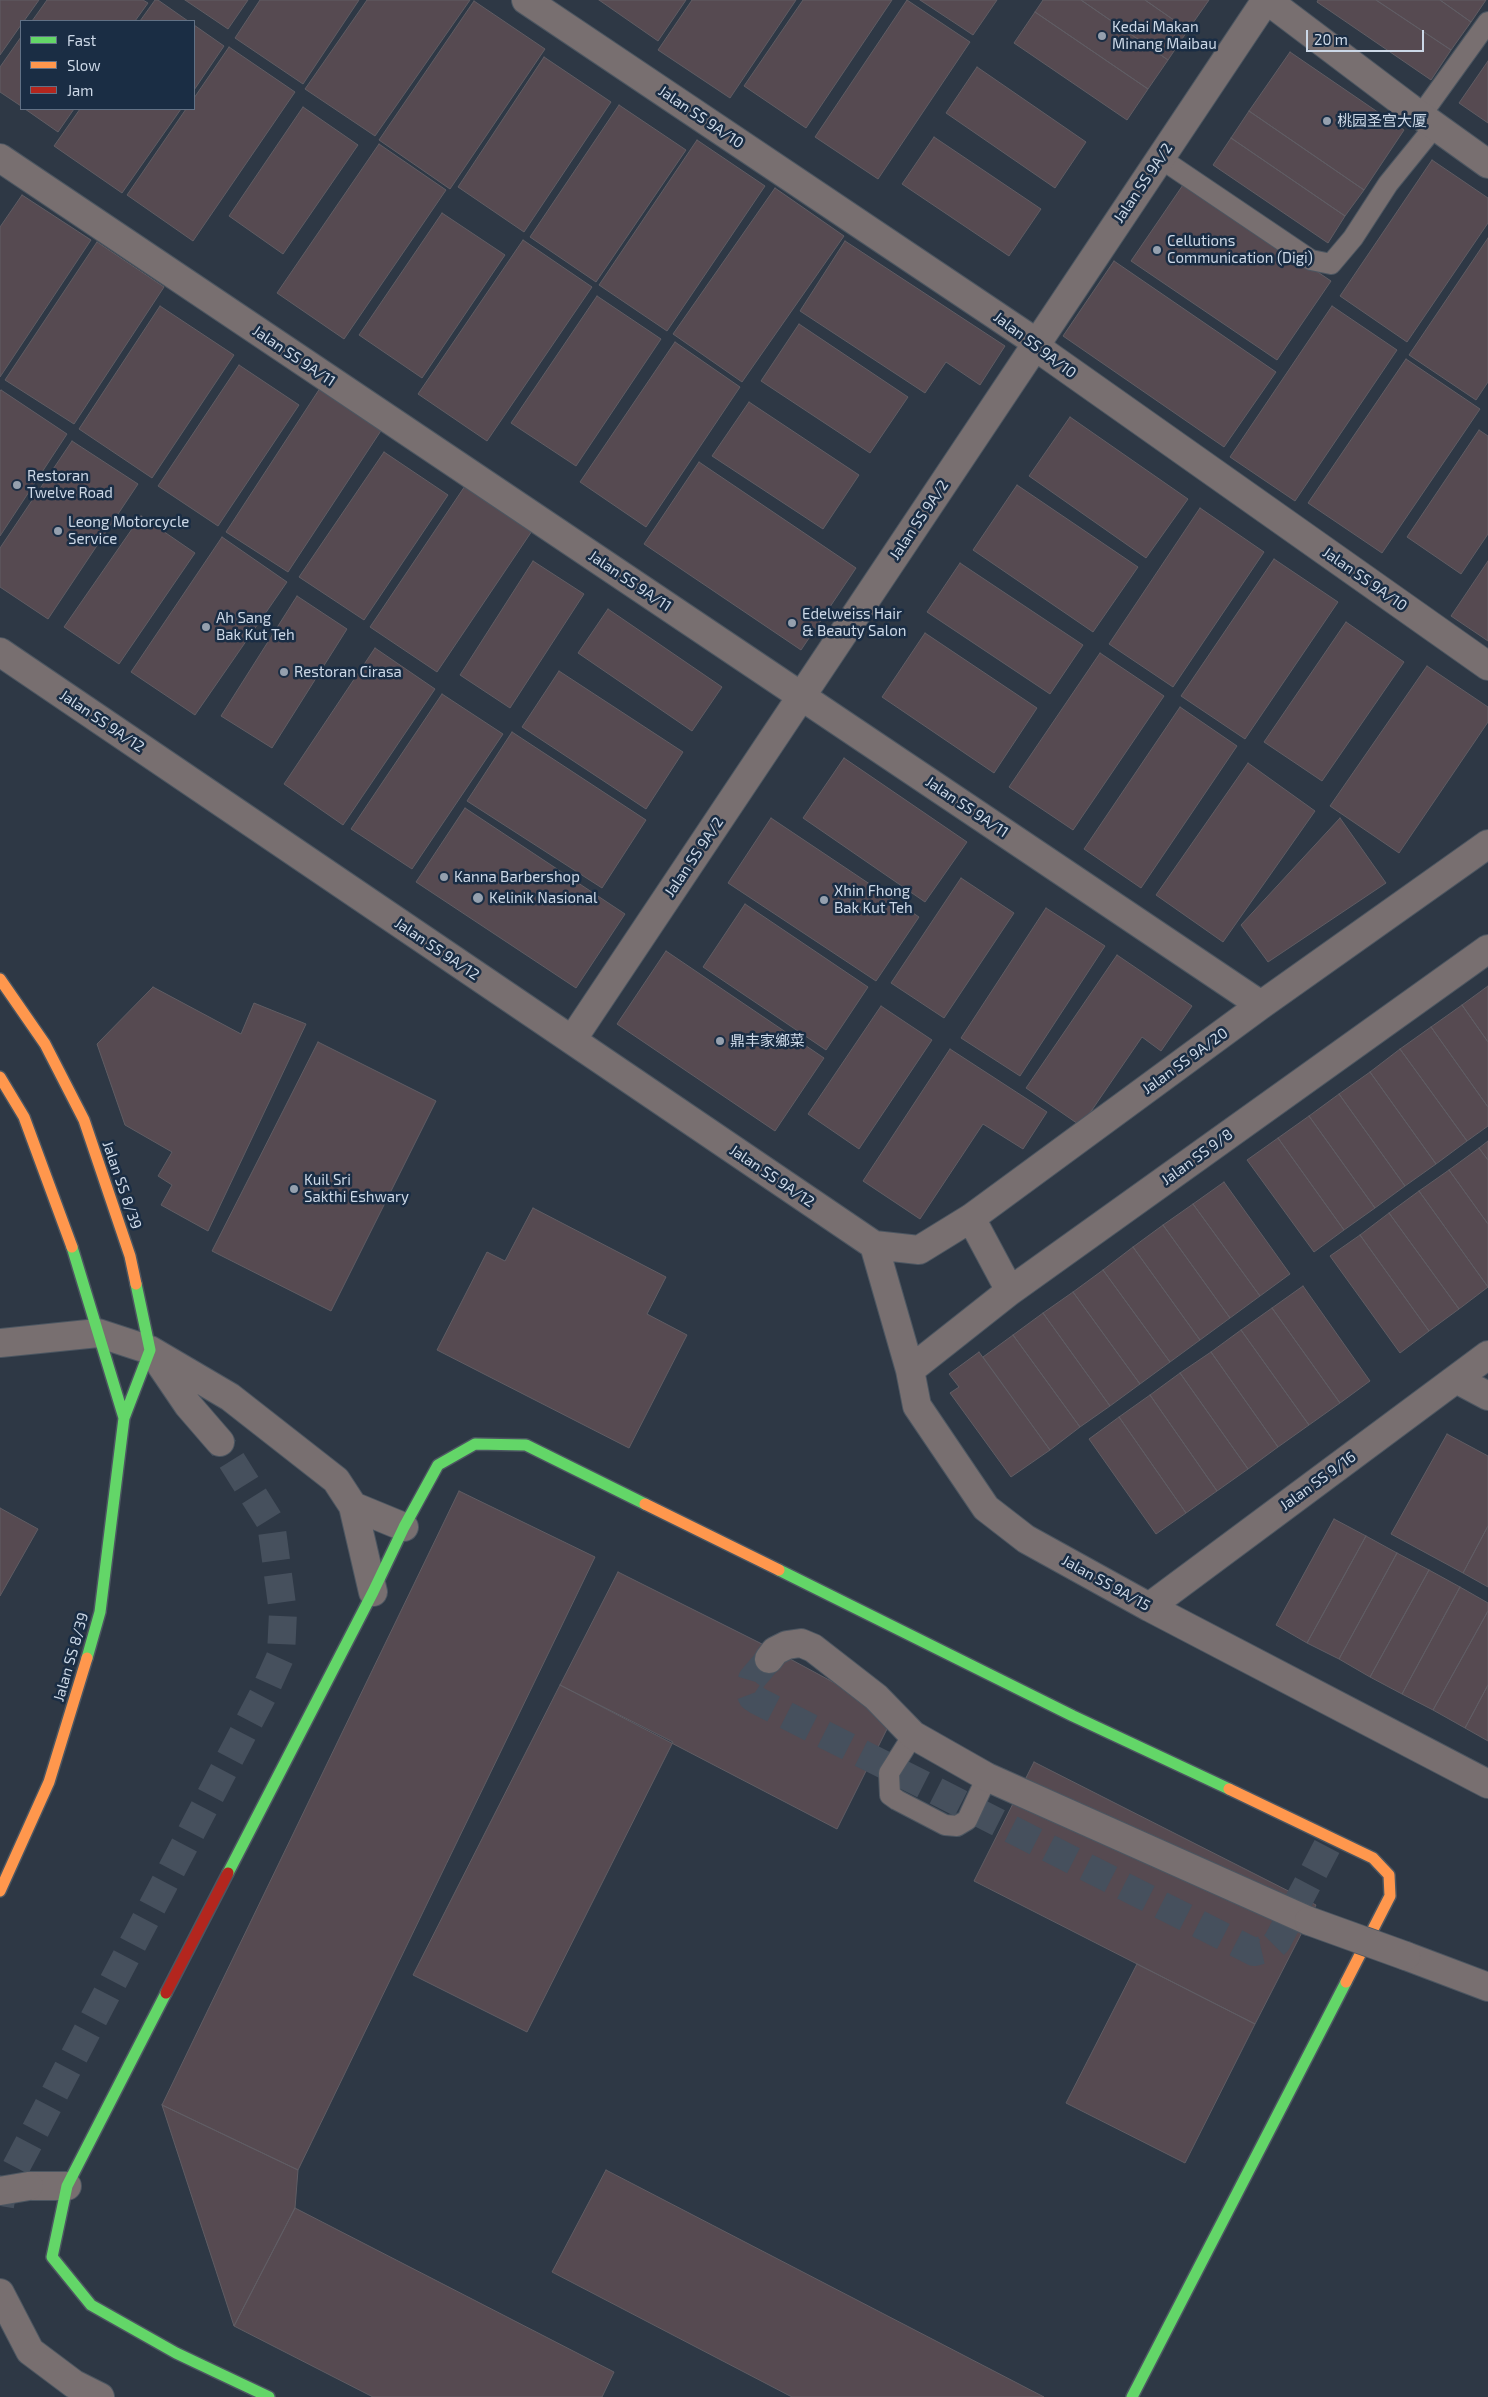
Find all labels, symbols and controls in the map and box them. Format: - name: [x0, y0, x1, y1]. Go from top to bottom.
- place label: Kedai Makan Minang Maibau: [1112, 18, 1217, 53]
- legend: [20, 20, 195, 110]
- scale bar: [1308, 20, 1426, 52]
- marker: Kedai Makan Minang Maibau: [1096, 30, 1108, 42]
- text: 20 m: [1314, 30, 1348, 48]
- text: Fast: [67, 31, 96, 49]
- text: Slow: [67, 56, 101, 74]
- text: Jam: [67, 81, 93, 99]
- street label: Jalan SS 9A/10: [655, 82, 747, 152]
- place label: 桃园圣宫大厦: [1337, 112, 1427, 130]
- marker: 桃园圣宫大厦: [1321, 115, 1333, 127]
- street label: Jalan SS 9A/2: [1110, 140, 1176, 226]
- place label: Cellutions Communication (Digi): [1167, 232, 1313, 267]
- marker: Cellutions Communication (Digi): [1151, 244, 1163, 256]
- street label: Jalan SS 9A/10: [990, 308, 1080, 382]
- street label: Jalan SS 9A/11: [249, 322, 339, 390]
- place label: Restoran Twelve Road: [27, 467, 113, 502]
- street label: Jalan SS 9A/2: [886, 477, 952, 563]
- marker: Restoran Twelve Road: [11, 479, 23, 491]
- place label: Leong Motorcycle Service: [68, 513, 189, 548]
- marker: Leong Motorcycle Service: [52, 525, 64, 537]
- street label: Jalan SS 9A/10: [1319, 543, 1411, 615]
- street label: Jalan SS 9A/11: [585, 547, 675, 615]
- place label: Edelweiss Hair & Beauty Salon: [802, 605, 906, 640]
- place label: Ah Sang Bak Kut Teh: [216, 609, 295, 644]
- marker: Edelweiss Hair & Beauty Salon: [786, 617, 798, 629]
- marker: Ah Sang Bak Kut Teh: [200, 621, 212, 633]
- place label: Restoran Cirasa: [294, 663, 402, 681]
- marker: Restoran Cirasa: [278, 666, 290, 678]
- street label: Jalan SS 9A/12: [56, 686, 148, 756]
- street label: Jalan SS 9A/11: [922, 773, 1012, 841]
- street label: Jalan SS 9A/2: [661, 814, 727, 900]
- place label: Kanna Barbershop: [454, 868, 580, 886]
- marker: Kanna Barbershop: [438, 871, 450, 883]
- place label: Xhin Fhong Bak Kut Teh: [834, 882, 913, 917]
- place label: Kelinik Nasional: [489, 889, 597, 907]
- marker: Kelinik Nasional: [471, 891, 485, 905]
- marker: Xhin Fhong Bak Kut Teh: [818, 894, 830, 906]
- street label: Jalan SS 9A/12: [391, 914, 483, 984]
- street label: Jalan SS 9A/20: [1139, 1024, 1231, 1098]
- place label: 鼎丰家鄉菜: [730, 1032, 805, 1050]
- marker: 鼎丰家鄉菜: [714, 1035, 726, 1047]
- street label: Jalan SS 9/8: [1158, 1125, 1236, 1189]
- street label: Jalan SS 8/39: [99, 1139, 145, 1231]
- street label: Jalan SS 9A/12: [726, 1141, 818, 1211]
- place label: Kuil Sri Sakthi Eshwary: [304, 1171, 409, 1206]
- marker: Kuil Sri Sakthi Eshwary: [288, 1183, 300, 1195]
- street label: Jalan SS 9/16: [1277, 1448, 1359, 1514]
- street label: Jalan SS 9A/15: [1059, 1551, 1153, 1615]
- street label: Jalan SS 8/39: [50, 1610, 92, 1704]

